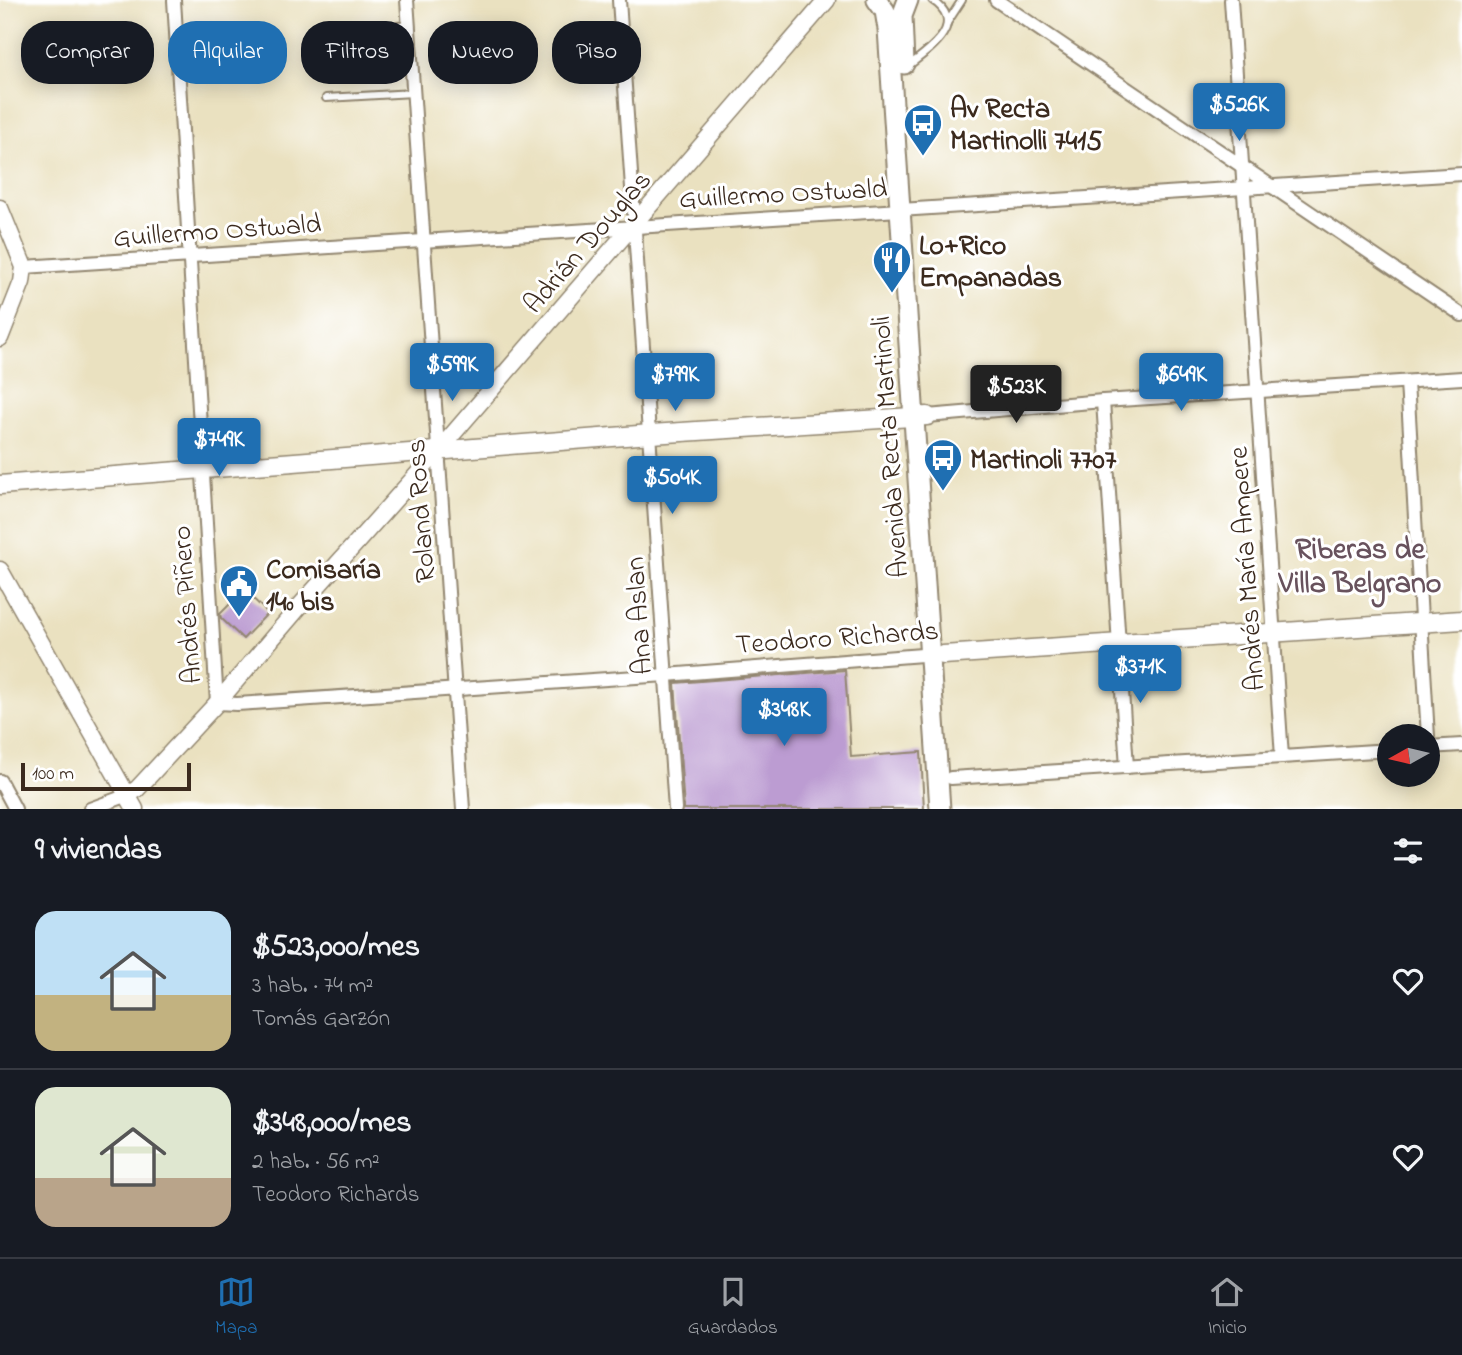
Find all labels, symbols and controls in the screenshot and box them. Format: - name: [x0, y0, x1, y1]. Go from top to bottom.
- chip: Comprar: [21, 21, 154, 84]
- chip: Alquilar: [168, 21, 287, 84]
- chip: Filtros: [301, 21, 414, 84]
- chip: Nuevo: [428, 21, 538, 84]
- chip: Piso: [552, 21, 641, 84]
- pin: $526K: [1190, 83, 1288, 143]
- text: $526K: [1209, 89, 1269, 122]
- place label: Av Recta Martinolli 7415: [950, 90, 1102, 163]
- bus stop icon: Av Recta Martinolli 7415: [902, 102, 944, 157]
- street label: Adrián Douglas: [515, 163, 663, 324]
- street label: Guillermo Ostwald: [678, 170, 889, 221]
- street label: Guillermo Ostwald: [112, 205, 323, 260]
- place label: Lo+Rico Empanadas: [919, 227, 1062, 300]
- restaurant icon: Lo+Rico Empanadas: [871, 239, 913, 294]
- street label: Avenida Recta Martinoli: [862, 314, 921, 579]
- pin: $599K: [403, 344, 501, 403]
- text: $599K: [426, 349, 478, 382]
- pin: $799K: [626, 354, 724, 413]
- pin: $649K: [1132, 354, 1230, 413]
- text: $799K: [651, 359, 699, 392]
- text: $649K: [1155, 359, 1207, 392]
- pin: $523K: [967, 366, 1065, 425]
- text: $523K: [986, 371, 1046, 404]
- pin: $749K: [170, 419, 268, 478]
- text: $749K: [194, 424, 244, 457]
- street label: Roland Ross: [397, 437, 448, 584]
- bus stop icon: Martinoli 7707: [922, 437, 964, 492]
- place label: Martinoli 7707: [970, 441, 1117, 482]
- street label: Andrés María Ampere: [1219, 445, 1277, 692]
- pin: $504K: [623, 456, 721, 516]
- text: $504K: [643, 462, 701, 495]
- street label: Andrés Piñero: [163, 524, 214, 685]
- district label: Riberas de Villa Belgrano: [1278, 529, 1441, 608]
- place label: Comisaría 14º bis: [266, 551, 381, 624]
- street label: Ana Aslan: [616, 555, 665, 676]
- public building icon: Comisaría 14º bis: [218, 563, 260, 618]
- street label: Teodoro Richards: [734, 612, 940, 667]
- pin: $371K: [1091, 646, 1189, 705]
- text: $371K: [1114, 651, 1166, 684]
- pin: $348K: [735, 688, 833, 748]
- text: $348K: [758, 694, 810, 727]
- north arrow: [1377, 724, 1440, 788]
- map controls: [1377, 724, 1440, 787]
- scale bar: [21, 760, 191, 792]
- text: 100 m: [32, 761, 74, 788]
- text: 9 viviendas: [35, 829, 162, 873]
- icon: filters: [1389, 832, 1427, 870]
- text: $523,000/mes: [252, 926, 420, 970]
- icon: home: [91, 939, 175, 1023]
- icon: heart: [1389, 962, 1427, 1000]
- text: 3 hab. · 74 m²: [252, 970, 373, 1003]
- text: Tomás Garzón: [252, 1003, 390, 1036]
- text: $348,000/mes: [252, 1102, 411, 1146]
- icon: home: [91, 1115, 175, 1199]
- icon: heart: [1389, 1138, 1427, 1176]
- text: 2 hab. · 56 m²: [252, 1146, 379, 1179]
- text: Teodoro Richards: [252, 1179, 419, 1212]
- tab: Mapa: [215, 1273, 257, 1342]
- tab: Guardados: [688, 1273, 778, 1342]
- tab: Inicio: [1208, 1273, 1247, 1342]

